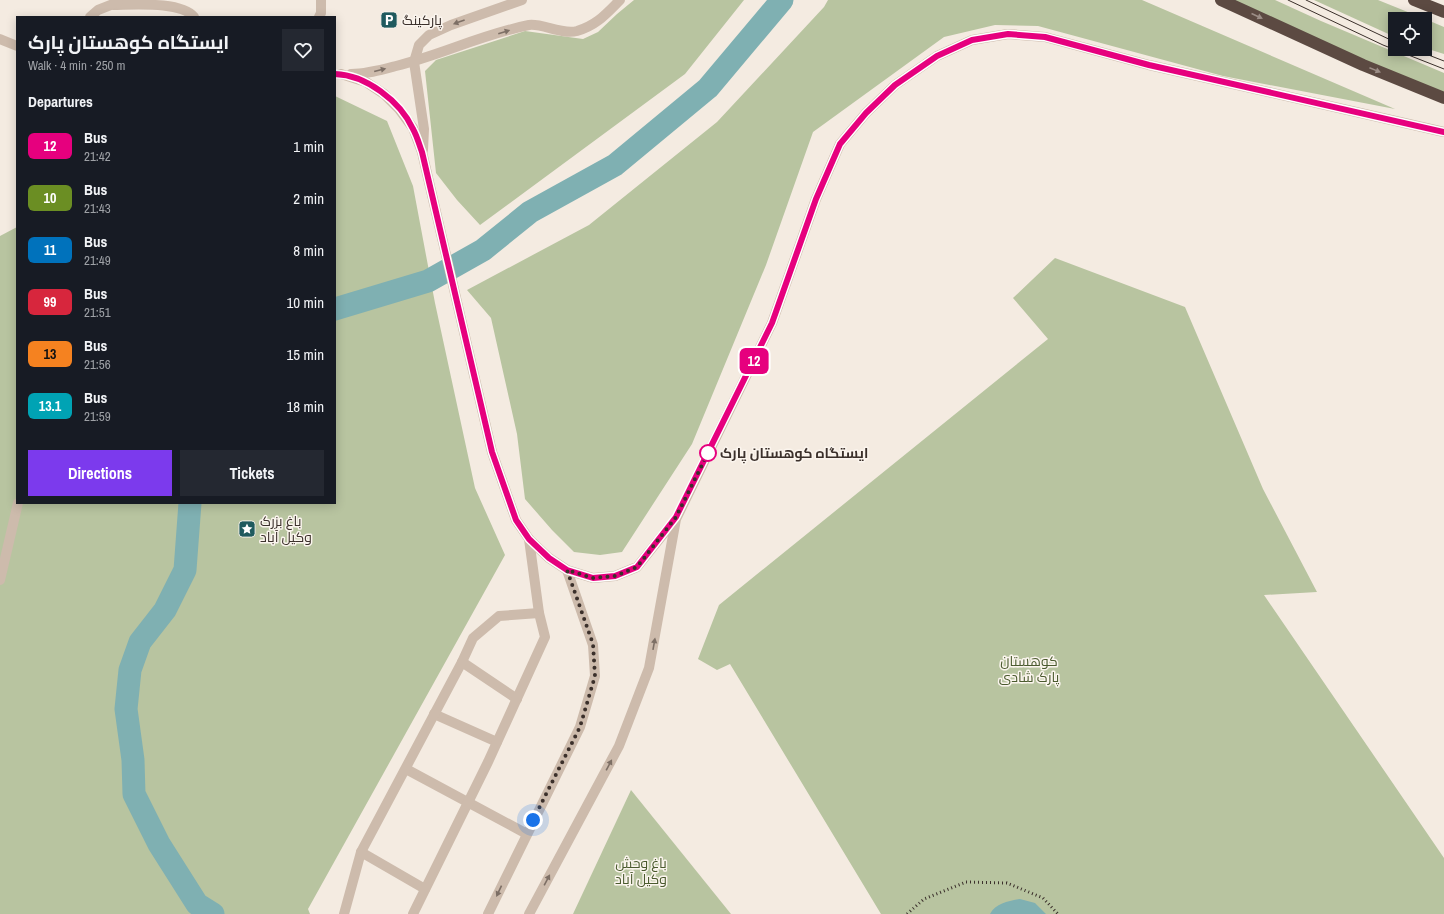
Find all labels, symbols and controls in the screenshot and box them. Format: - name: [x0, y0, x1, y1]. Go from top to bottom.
- parking icon: پارکینگ: [379, 10, 399, 30]
- place label: پارکینگ: [402, 11, 442, 30]
- map controls: [1388, 12, 1432, 56]
- button: locate: [1388, 12, 1432, 56]
- one-way arrow: [1251, 13, 1262, 19]
- one-way arrow: [453, 19, 465, 25]
- one-way arrow: [498, 28, 510, 34]
- text: ایستگاه کوهستان پارک: [28, 29, 229, 55]
- button: heart: [282, 29, 324, 71]
- text: Walk · 4 min · 250 m: [28, 57, 125, 74]
- one-way arrow: [374, 67, 386, 73]
- one-way arrow: [1370, 67, 1382, 73]
- text: Departures: [28, 91, 93, 112]
- text: Bus: [84, 127, 107, 148]
- text: 1 min: [293, 136, 324, 157]
- text: 12: [44, 137, 56, 155]
- text: 21:42: [84, 148, 111, 165]
- text: Bus: [84, 179, 107, 200]
- text: 2 min: [293, 188, 324, 209]
- text: 10: [44, 189, 56, 207]
- text: 21:43: [84, 200, 111, 217]
- text: Bus: [84, 231, 107, 252]
- text: 8 min: [293, 240, 324, 261]
- text: 11: [44, 241, 56, 259]
- text: 21:49: [84, 252, 111, 269]
- text: Bus: [84, 283, 107, 304]
- text: 10 min: [286, 292, 324, 313]
- text: 99: [44, 293, 56, 311]
- text: 21:51: [84, 304, 111, 321]
- text: Bus: [84, 335, 107, 356]
- text: 15 min: [286, 344, 324, 365]
- text: 13: [44, 345, 56, 363]
- line badge: 12: [736, 348, 772, 374]
- text: 12: [748, 352, 760, 370]
- text: 21:56: [84, 356, 111, 373]
- text: Bus: [84, 387, 107, 408]
- text: 18 min: [286, 396, 324, 417]
- text: 13.1: [39, 397, 61, 415]
- text: 21:59: [84, 408, 111, 425]
- marker: ایستگاه کوهستان پارک: [699, 444, 717, 462]
- place label: ایستگاه کوهستان پارک: [720, 444, 868, 464]
- button: Directions: [28, 450, 172, 496]
- button: Tickets: [180, 450, 324, 496]
- place label: باغ بزرک وکیل آباد: [260, 512, 312, 546]
- place icon: باغ بزرک وکیل آباد: [237, 519, 257, 539]
- one-way arrow: [651, 638, 657, 650]
- park label: کوهستان پارک شادی: [999, 652, 1060, 687]
- one-way arrow: [606, 759, 612, 771]
- your location: [523, 810, 543, 830]
- park label: باغ وحش وکیل آباد: [615, 854, 667, 888]
- one-way arrow: [544, 874, 551, 885]
- one-way arrow: [496, 886, 502, 897]

